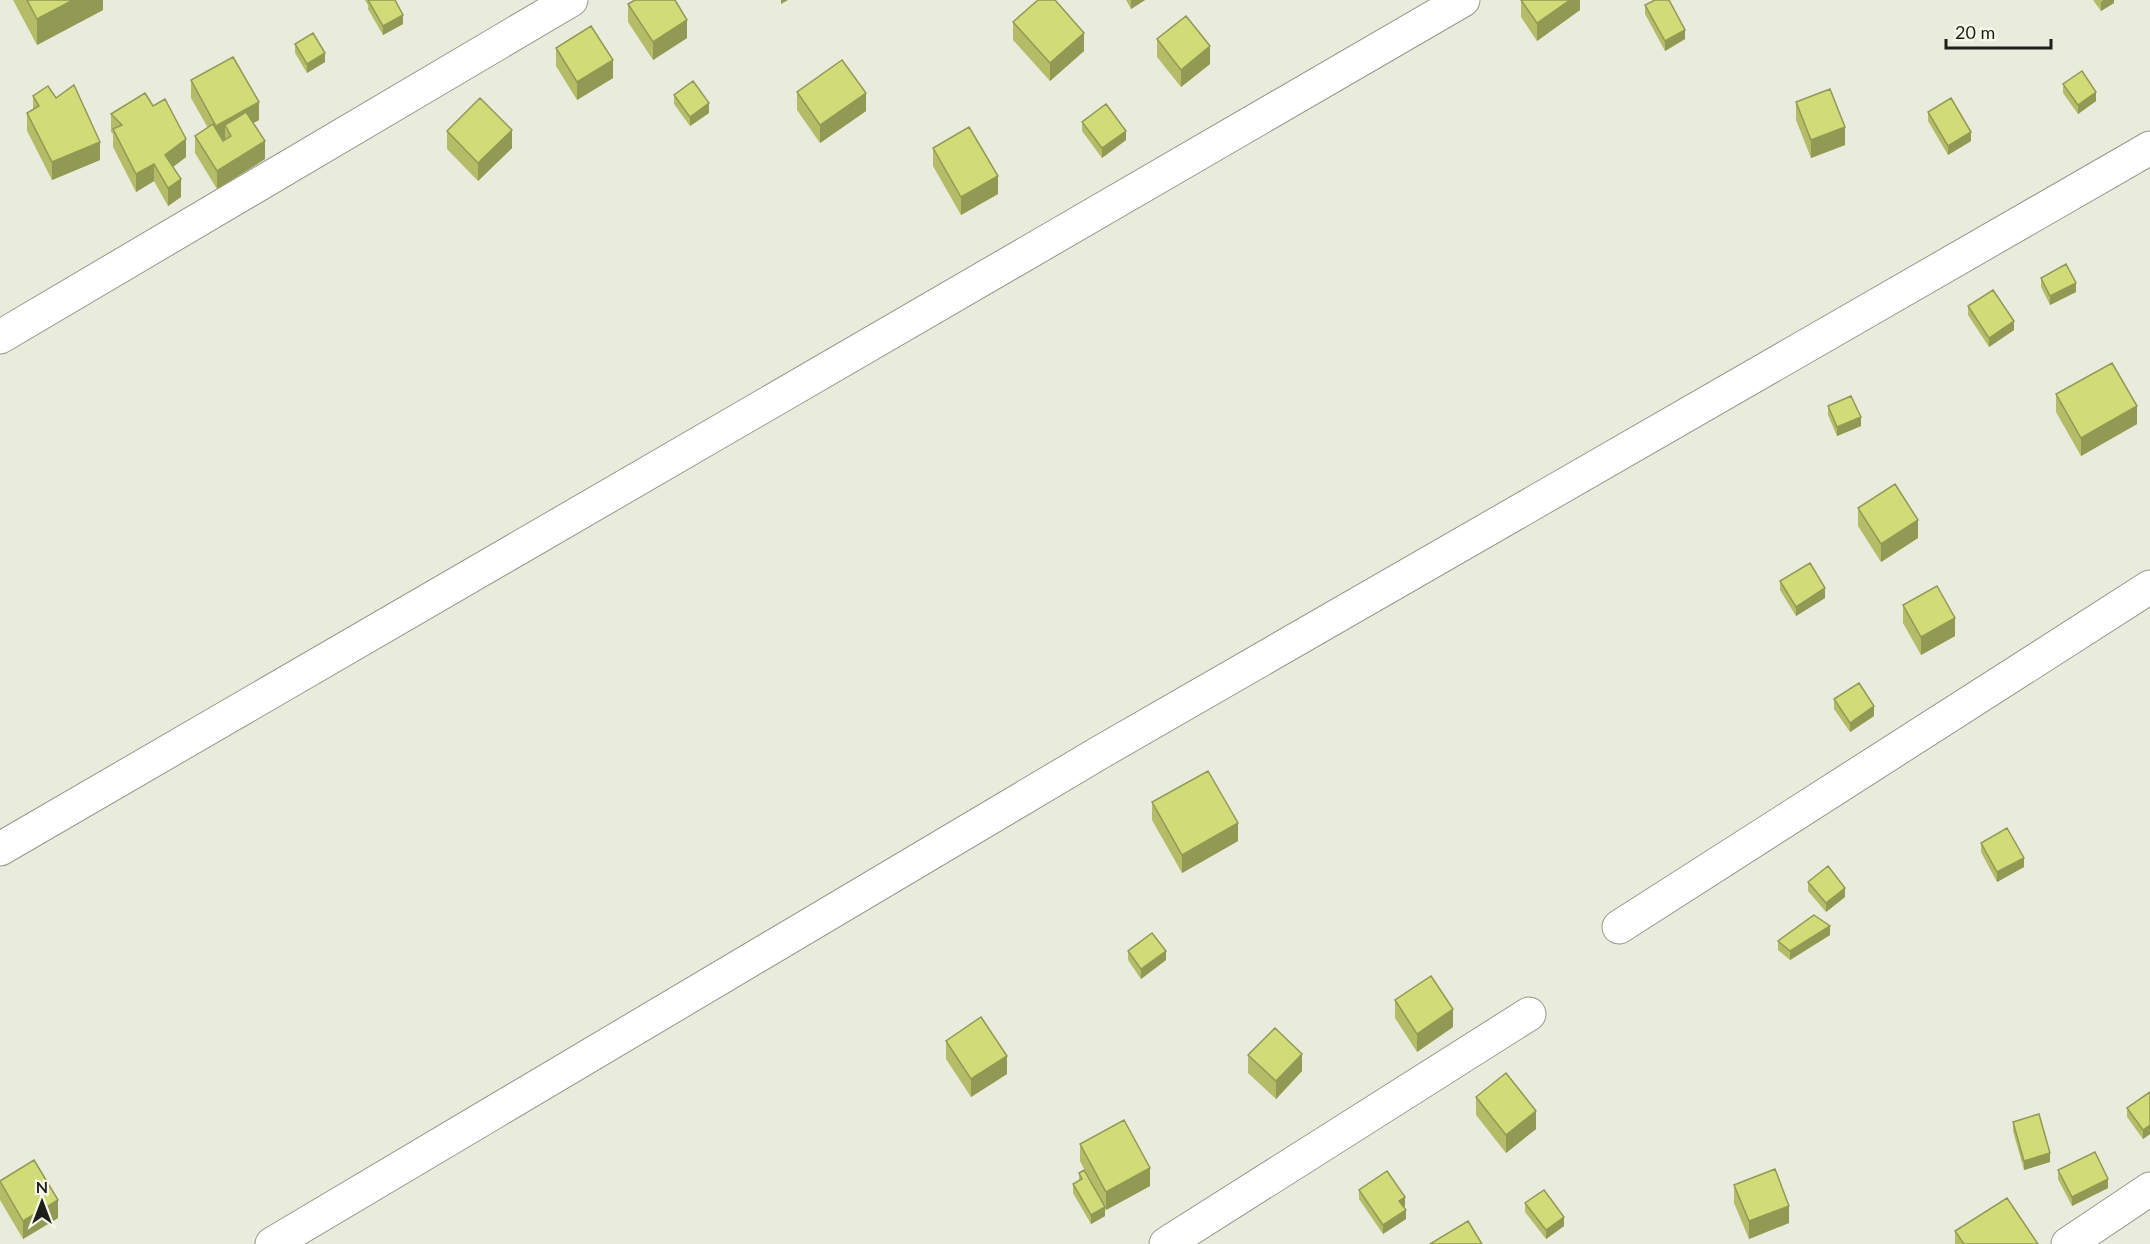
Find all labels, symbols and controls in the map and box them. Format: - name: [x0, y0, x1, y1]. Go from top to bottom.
- scale bar: [1946, 12, 2051, 50]
- text: 20 m: [1955, 21, 1995, 43]
- north arrow: [12, 1172, 72, 1232]
- text: N: [36, 1177, 48, 1196]

